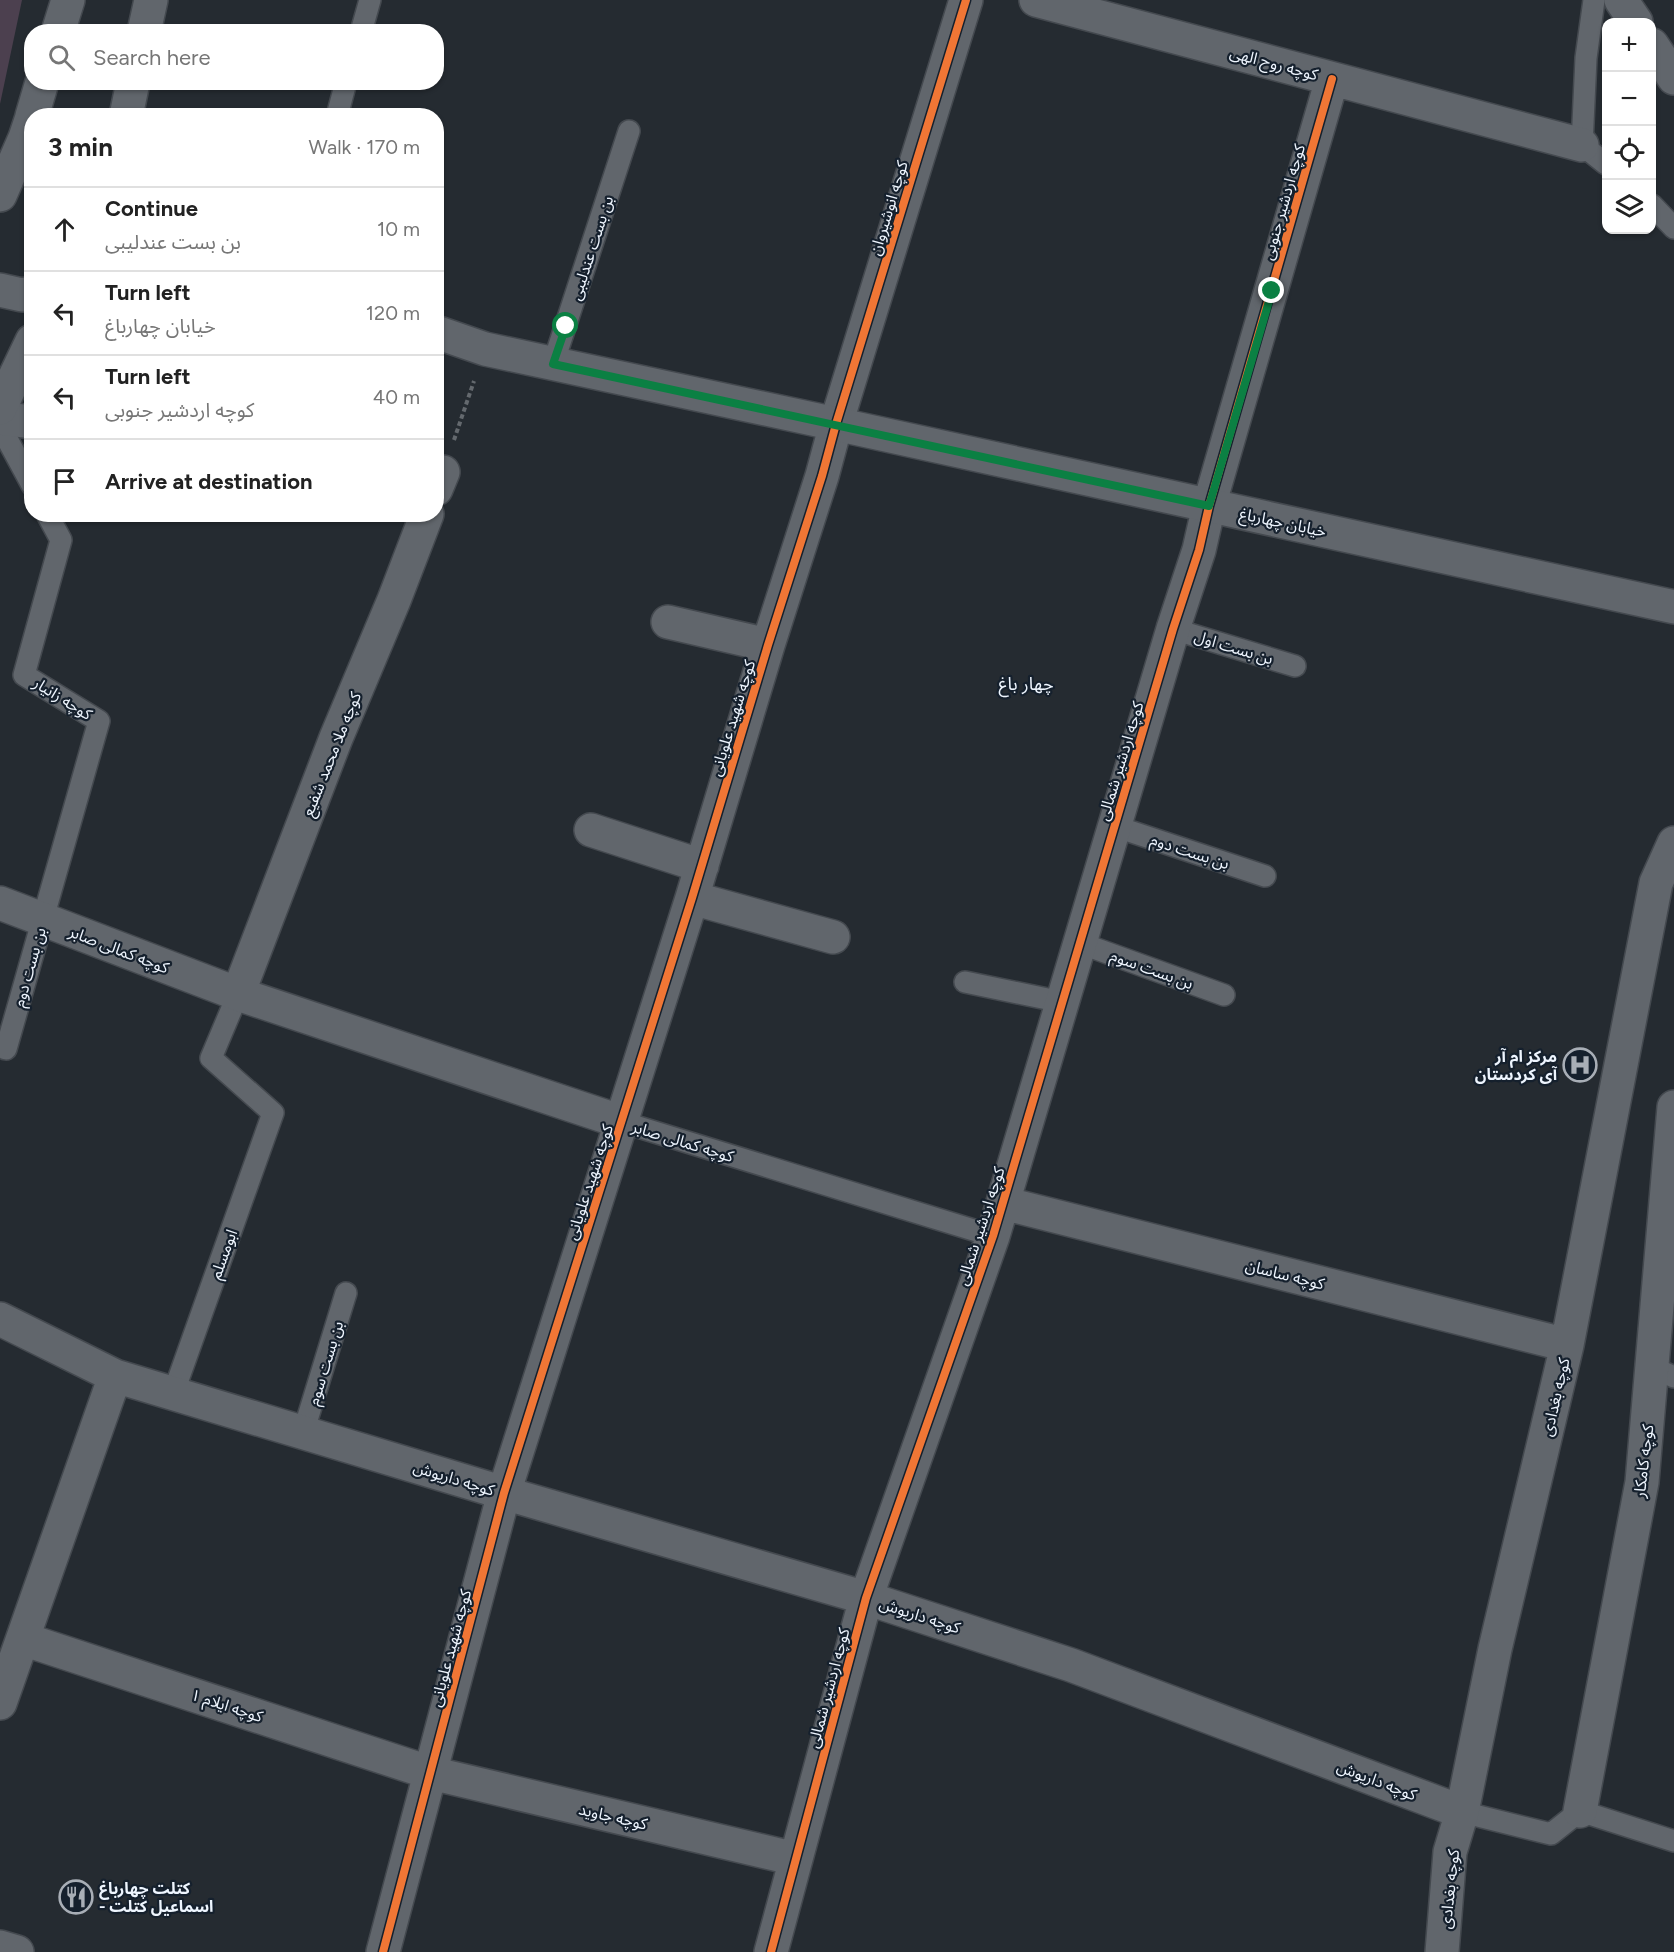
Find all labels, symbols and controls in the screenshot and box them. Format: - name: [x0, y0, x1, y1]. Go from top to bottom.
- map controls: [1602, 18, 1656, 234]
- button: +: [1602, 18, 1656, 72]
- search box: [24, 24, 444, 90]
- icon: search: [45, 41, 78, 74]
- street label: کوچه روح الهی: [1227, 43, 1320, 87]
- text: Search here: [93, 44, 211, 71]
- button: −: [1602, 72, 1656, 126]
- button: locate: [1602, 126, 1656, 180]
- text: 3 min: [48, 131, 113, 163]
- text: Walk · 170 m: [309, 135, 420, 159]
- street label: کوچه اردشیر جنوبی: [1258, 142, 1310, 262]
- street label: کوچه انوشیروان: [865, 158, 913, 258]
- button: layers: [1602, 180, 1656, 234]
- street label: بن بست عندلیبی: [566, 194, 617, 303]
- text: Continue: [105, 195, 198, 222]
- icon: ahead: [48, 213, 81, 246]
- text: 10 m: [377, 217, 420, 241]
- text: بن بست عندلیبی: [105, 230, 241, 254]
- route end: [1258, 277, 1284, 303]
- text: Turn left: [105, 279, 191, 306]
- icon: left: [48, 297, 81, 330]
- text: 120 m: [366, 301, 420, 325]
- route start: [552, 312, 578, 338]
- text: خیابان چهارباغ: [105, 314, 216, 338]
- text: Turn left: [105, 363, 191, 390]
- icon: left: [48, 381, 81, 414]
- text: 40 m: [373, 385, 420, 409]
- text: کوچه اردشیر جنوبی: [105, 398, 254, 422]
- icon: arrive: [48, 465, 81, 498]
- text: Arrive at destination: [105, 468, 313, 495]
- street label: خیابان چهارباغ: [1237, 504, 1328, 544]
- street label: بن بست اول: [1192, 626, 1276, 669]
- street label: کوچه شهید علویانی: [706, 657, 760, 779]
- street label: کوچه زانیار: [29, 673, 96, 725]
- district label: چهار باغ: [998, 673, 1054, 698]
- street label: کوچه ملا محمد شفیع: [298, 689, 368, 820]
- street label: کوچه اردشیر شمالی: [1093, 699, 1149, 823]
- street label: بن بست دوم: [1147, 830, 1232, 876]
- street label: کوچه کمالی صابر: [65, 921, 172, 978]
- street label: بن بست دوم: [9, 925, 53, 1010]
- street label: بن بست سوم: [1107, 946, 1196, 996]
- place label: مرکز ام آر آی کردستان: [1475, 1047, 1558, 1084]
- hospital icon: مرکز ام آر آی کردستان: [1562, 1047, 1598, 1083]
- street label: کوچه کمالی صابر: [628, 1117, 736, 1167]
- street label: کوچه شهید علویانی: [562, 1122, 618, 1243]
- street label: کوچه اردشیر شمالی: [952, 1164, 1010, 1288]
- street label: ابومسلم: [206, 1227, 244, 1283]
- street label: کوچه ساسان: [1243, 1256, 1327, 1295]
- street label: بن بست سوم: [304, 1319, 350, 1408]
- street label: کوچه بغدادی: [1537, 1356, 1575, 1438]
- street label: کوچه کامکار: [1629, 1423, 1658, 1500]
- street label: کوچه داریوش: [411, 1457, 497, 1501]
- street label: کوچه شهید علویانی: [426, 1587, 476, 1709]
- street label: کوچه داریوش: [877, 1593, 963, 1639]
- street label: کوچه اردشیر شمالی: [803, 1626, 855, 1750]
- street label: کوچه ایلام ۱: [188, 1685, 266, 1729]
- street label: کوچه داریوش: [1334, 1757, 1420, 1805]
- street label: کوچه جاوید: [576, 1799, 649, 1835]
- street label: کوچه بغدادی: [1436, 1848, 1464, 1930]
- restaurant icon: کتلت چهارباغ - اسماعیل کتلت: [58, 1879, 94, 1915]
- place label: کتلت چهارباغ - اسماعیل کتلت: [99, 1879, 214, 1916]

